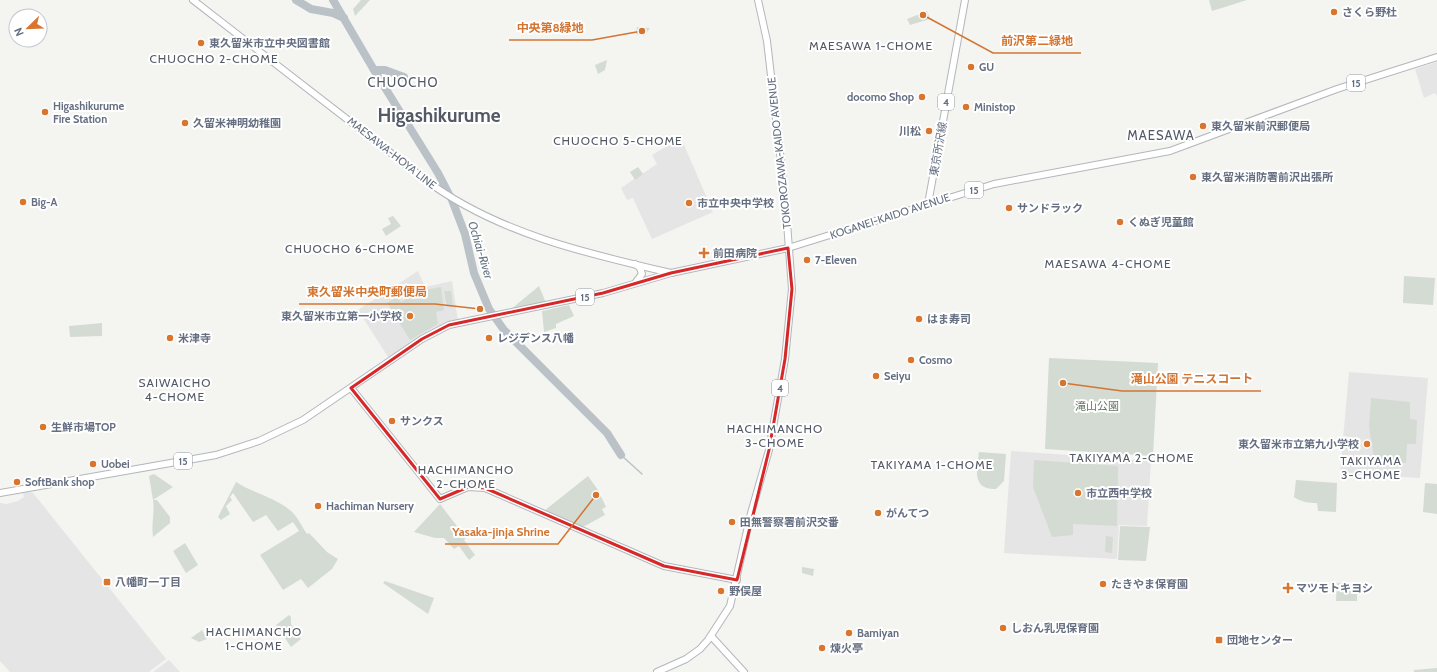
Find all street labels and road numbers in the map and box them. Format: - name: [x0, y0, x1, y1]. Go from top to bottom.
- road number: 15: [1347, 75, 1365, 91]
- street label: TOKOROZAWA-KAIDO AVENUE: [764, 76, 794, 230]
- road number: 4: [938, 94, 954, 110]
- street label: MAESAWA-HOYA LINE: [345, 114, 439, 192]
- street label: 東京所沢線: [926, 121, 950, 177]
- road number: 15: [965, 182, 983, 198]
- street label: KOGANEI-KAIDO AVENUE: [828, 190, 952, 242]
- road number: 15: [576, 289, 594, 305]
- road number: 4: [772, 380, 788, 396]
- road number: 15: [174, 453, 192, 469]

